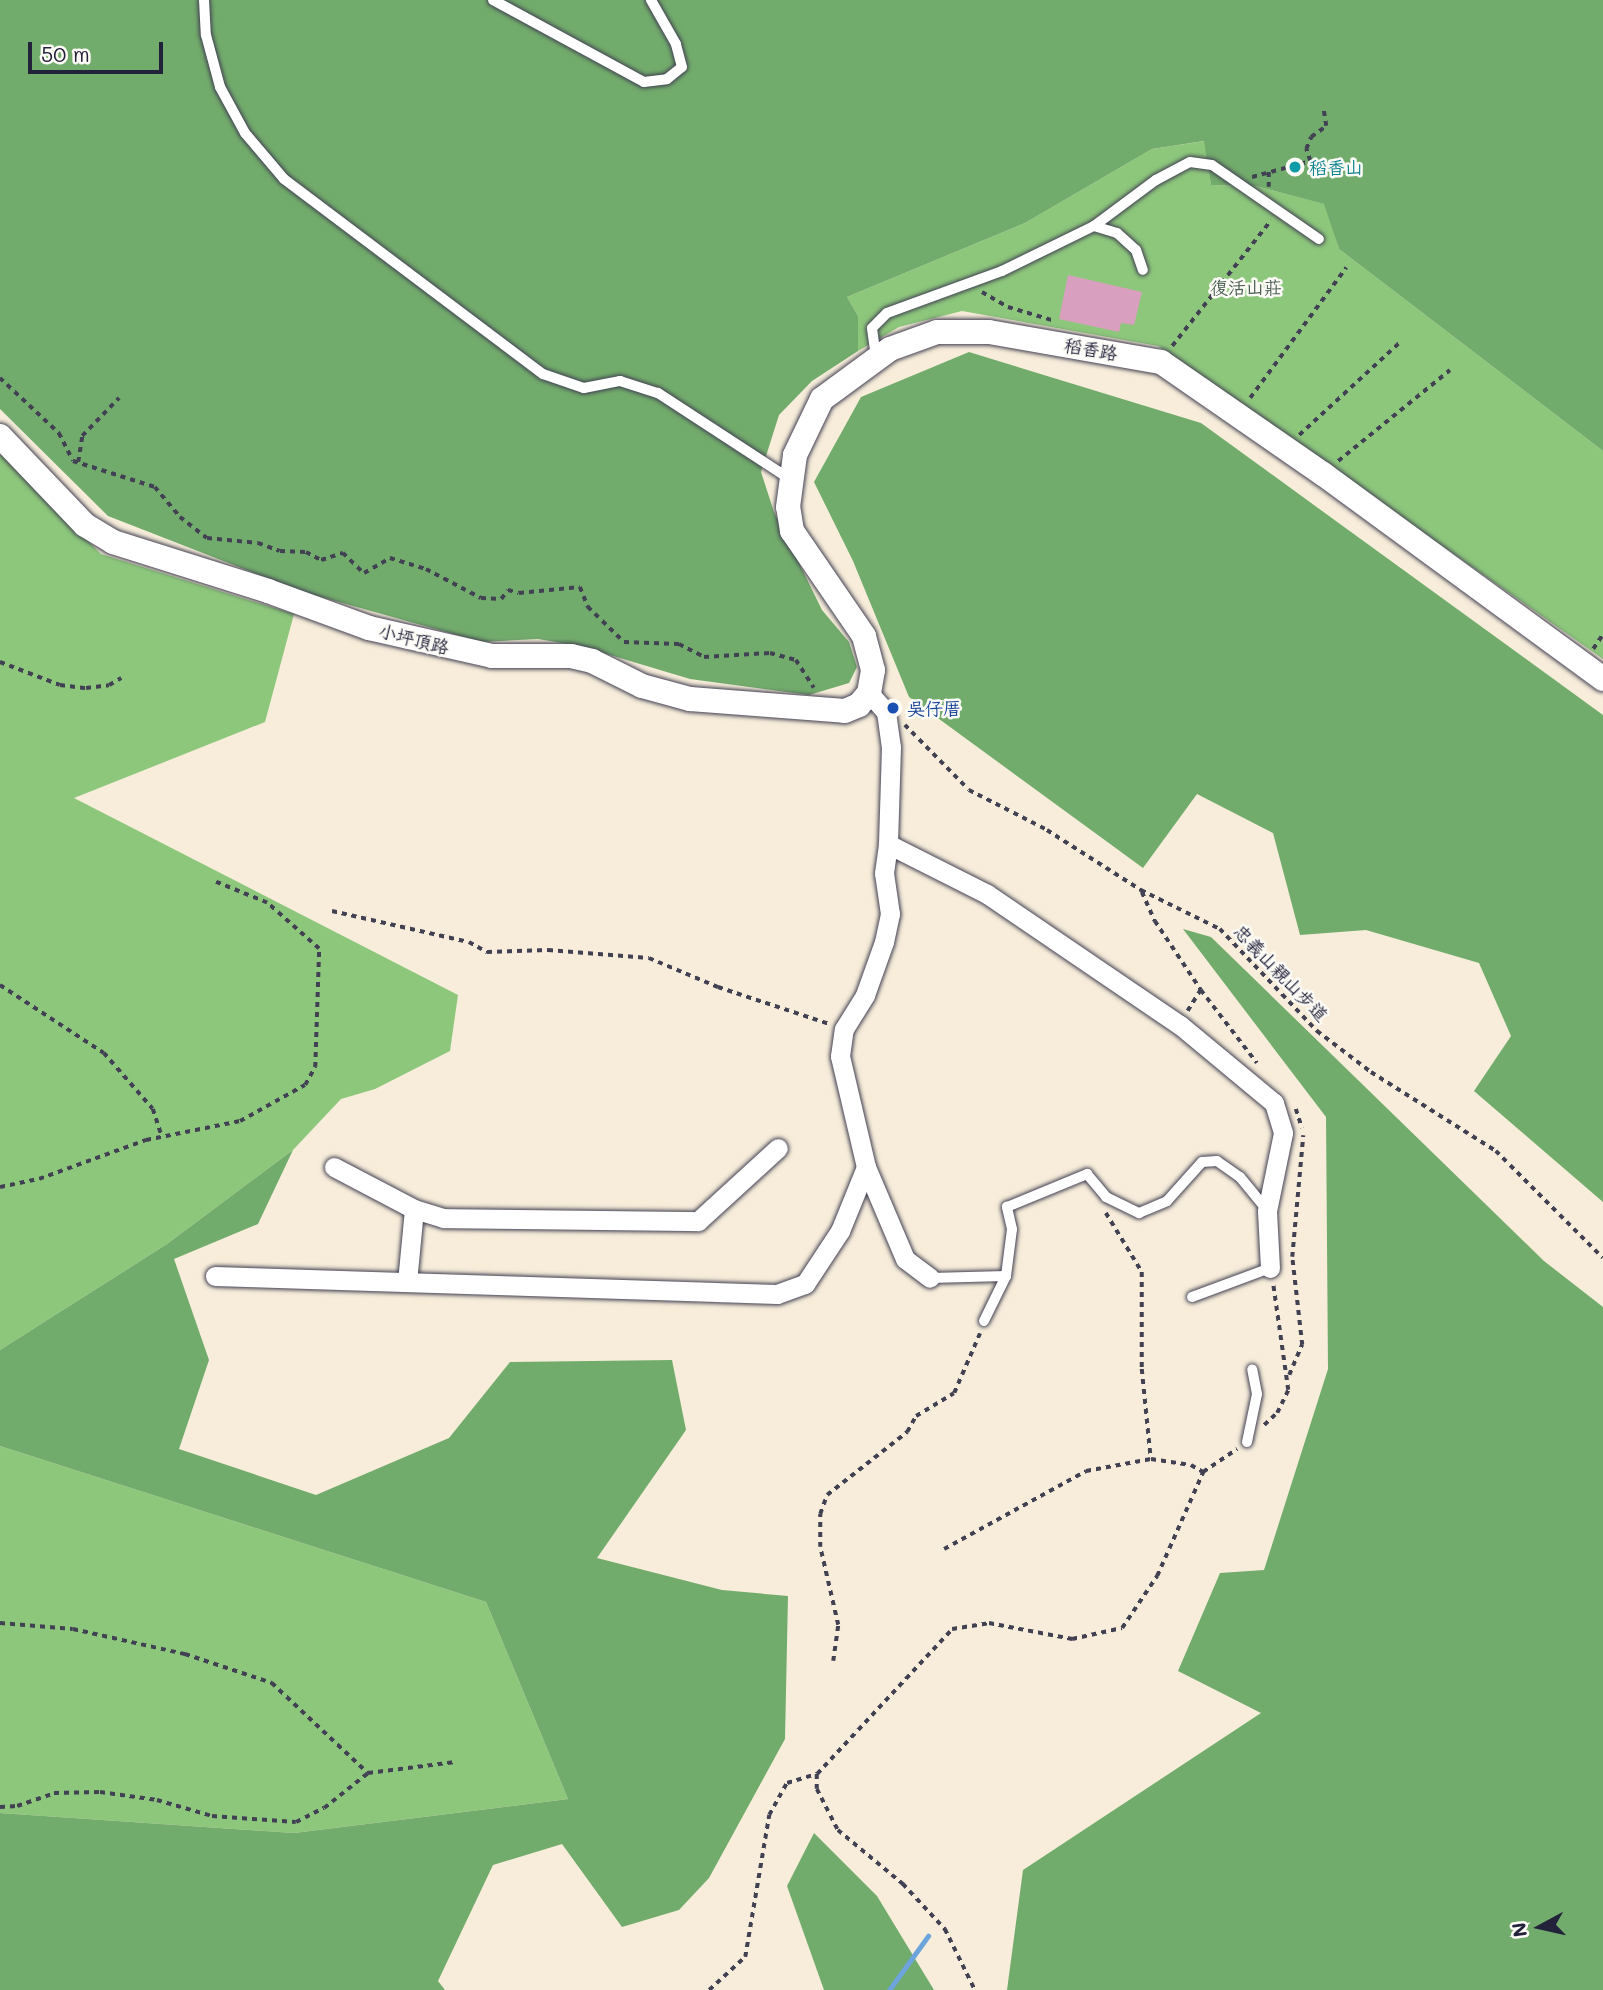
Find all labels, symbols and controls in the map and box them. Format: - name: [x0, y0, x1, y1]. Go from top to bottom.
- scale bar: [32, 28, 166, 72]
- text: 50 m: [41, 40, 90, 67]
- place label: 稻香山: [1309, 156, 1363, 178]
- marker: 稻香山: [1287, 159, 1303, 175]
- park label: 復活山莊: [1210, 276, 1282, 298]
- street label: 稻香路: [1063, 334, 1119, 364]
- street label: 小坪頂路: [376, 620, 452, 658]
- place label: 吳仔厝: [907, 697, 961, 719]
- marker: 吳仔厝: [885, 700, 901, 716]
- street label: 忠義山親山步道: [1229, 920, 1333, 1026]
- north arrow: [1505, 1892, 1575, 1962]
- text: N: [1505, 1921, 1532, 1939]

